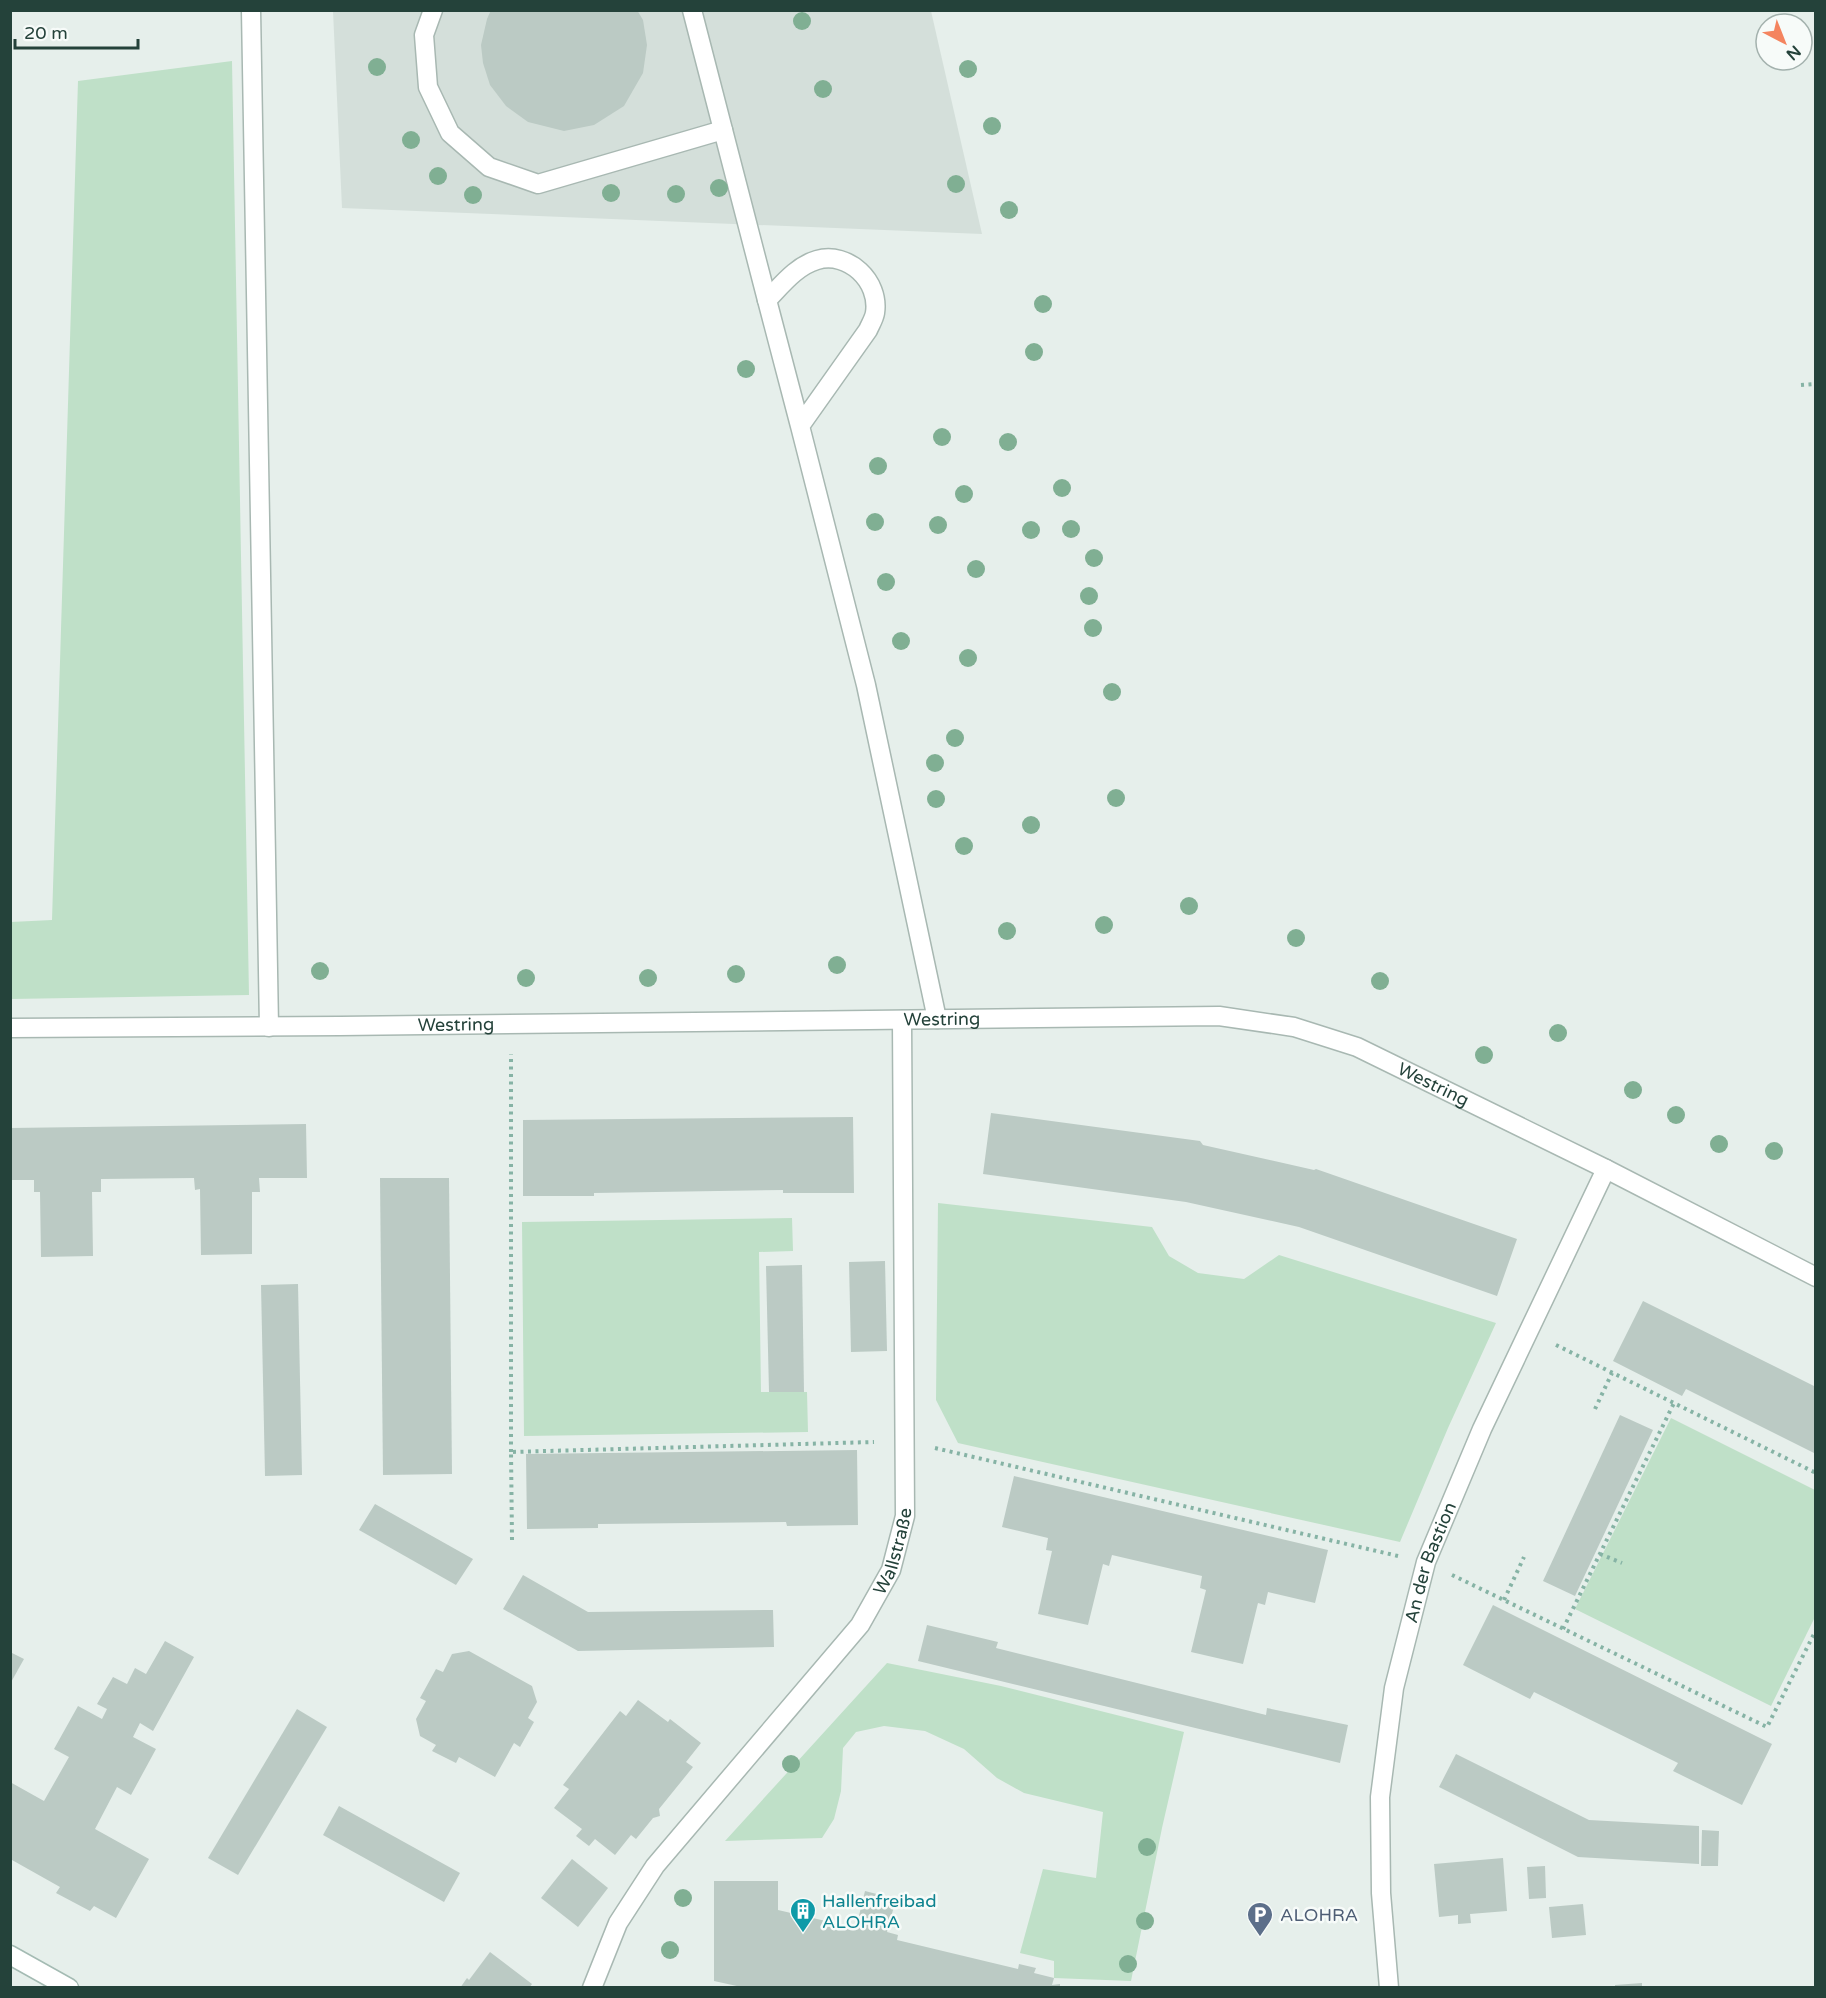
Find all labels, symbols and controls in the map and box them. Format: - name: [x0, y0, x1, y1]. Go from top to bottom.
- scale bar: [15, 12, 138, 50]
- north arrow: [1754, 12, 1814, 72]
- text: 20 m: [24, 22, 68, 44]
- text: N: [1782, 41, 1805, 64]
- street label: Westring: [903, 1008, 980, 1031]
- street label: Westring: [417, 1013, 494, 1036]
- street label: Westring: [1394, 1058, 1473, 1111]
- street label: An der Bastion: [1400, 1499, 1461, 1625]
- street label: Wallstraße: [868, 1508, 916, 1599]
- place label: Hallenfreibad ALOHRA: [822, 1890, 937, 1933]
- building icon: Hallenfreibad ALOHRA: [788, 1896, 818, 1934]
- parking icon: ALOHRA: [1245, 1900, 1275, 1938]
- place label: ALOHRA: [1280, 1904, 1358, 1926]

